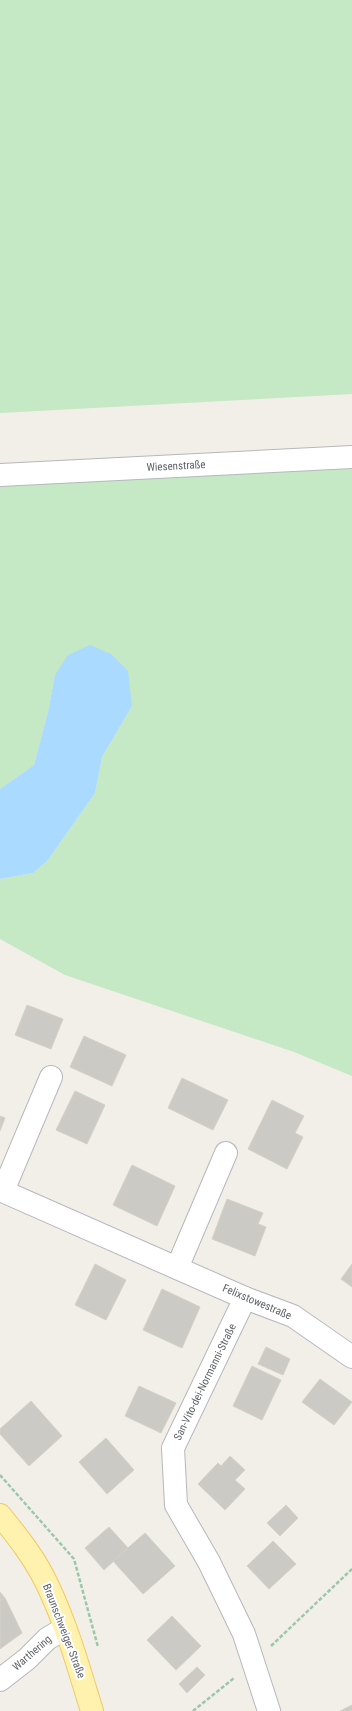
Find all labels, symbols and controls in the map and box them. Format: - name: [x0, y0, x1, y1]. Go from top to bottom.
- street label: Wiesenstraße: [146, 458, 206, 474]
- street label: Felixstowestraße: [221, 1282, 293, 1322]
- street label: San-Vito-dei-Normanni-Straße: [171, 1321, 239, 1443]
- street label: Braunschweiger Straße: [40, 1582, 88, 1680]
- street label: Warthering: [10, 1633, 54, 1673]

